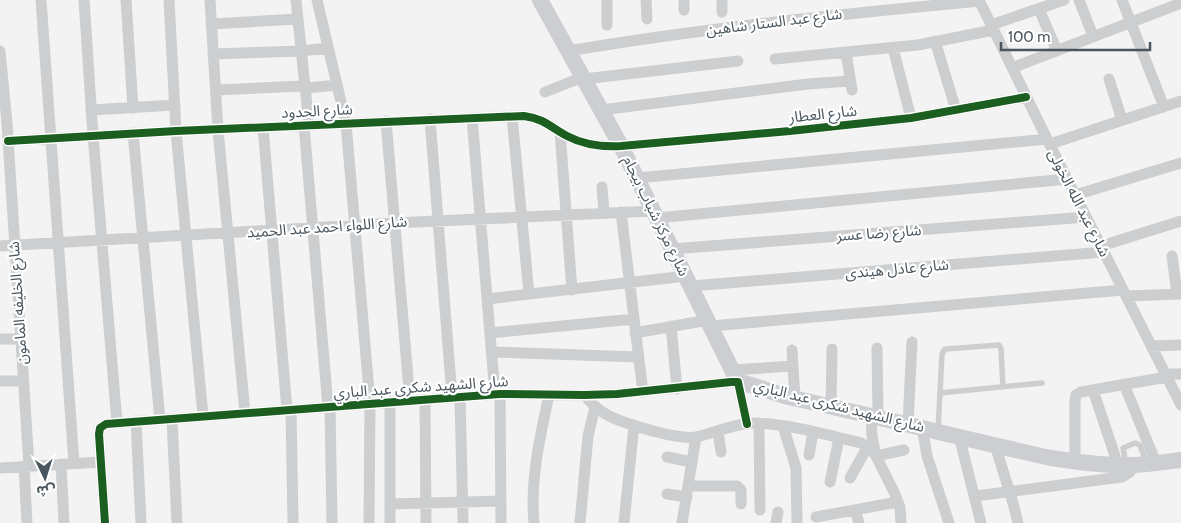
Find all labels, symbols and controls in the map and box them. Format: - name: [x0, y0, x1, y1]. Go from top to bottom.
- street label: شارع عبد الستار شاهين: [705, 5, 844, 42]
- scale bar: [1001, 20, 1150, 52]
- text: 100 m: [1008, 28, 1050, 46]
- street label: شارع الحدود: [281, 100, 354, 125]
- street label: شارع العطار: [787, 101, 859, 130]
- street label: شارع عبد الله الخولى: [1041, 146, 1114, 261]
- street label: شارع مركز شباب بيجام: [616, 153, 693, 281]
- street label: شارع اللواء احمد عبد الحميد: [246, 212, 408, 245]
- street label: شارع رضا عسر: [835, 221, 923, 248]
- street label: شارع الخليفه المامون: [5, 240, 34, 365]
- street label: شارع عادل هيندى: [844, 255, 950, 285]
- street label: شارع الشهيد شكرى عبد الباري: [333, 372, 510, 405]
- street label: شارع الشهيد شكرى عبد الباري: [751, 376, 927, 439]
- north arrow: [20, 453, 70, 503]
- text: ش: [36, 481, 56, 501]

